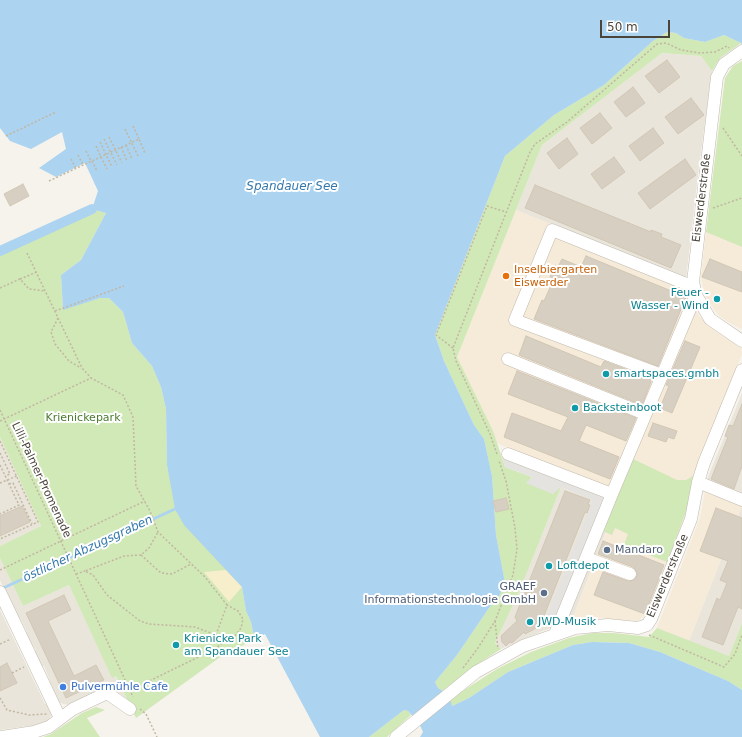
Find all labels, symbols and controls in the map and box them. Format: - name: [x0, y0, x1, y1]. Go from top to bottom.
- scale bar: [602, 12, 672, 38]
- text: 50 m: [607, 20, 638, 34]
- street label: Eiswerderstraße: [690, 153, 714, 243]
- water label: Spandauer See: [246, 180, 338, 194]
- place label: Inselbiergarten Eiswerder: [514, 263, 597, 289]
- marker: Inselbiergarten Eiswerder: [501, 271, 511, 281]
- place label: Feuer - Wasser - Wind: [631, 286, 709, 312]
- marker: Feuer - Wasser - Wind: [712, 294, 722, 304]
- place label: smartspaces.gmbh: [614, 367, 719, 381]
- marker: smartspaces.gmbh: [601, 369, 611, 379]
- place label: Backsteinboot: [583, 401, 661, 415]
- marker: Backsteinboot: [570, 403, 580, 413]
- park label: Krienickepark: [46, 411, 120, 425]
- street label: Lilli-Palmer-Promenade: [8, 420, 74, 540]
- water label: östlicher Abzugsgraben: [21, 513, 155, 585]
- street label: Eiswerderstraße: [645, 532, 691, 620]
- place label: Mandaro: [615, 543, 663, 557]
- marker: Mandaro: [602, 545, 612, 555]
- place label: Loftdepot: [557, 559, 609, 573]
- marker: Loftdepot: [544, 561, 554, 571]
- place label: GRAEF Informationstechnologie GmbH: [364, 580, 536, 606]
- marker: GRAEF Informationstechnologie GmbH: [539, 588, 549, 598]
- place label: JWD-Musik: [538, 615, 596, 629]
- marker: JWD-Musik: [525, 617, 535, 627]
- place label: Krienicke Park am Spandauer See: [184, 632, 289, 658]
- marker: Krienicke Park am Spandauer See: [171, 640, 181, 650]
- place label: Pulvermühle Cafe: [71, 680, 168, 694]
- marker: Pulvermühle Cafe: [58, 682, 68, 692]

